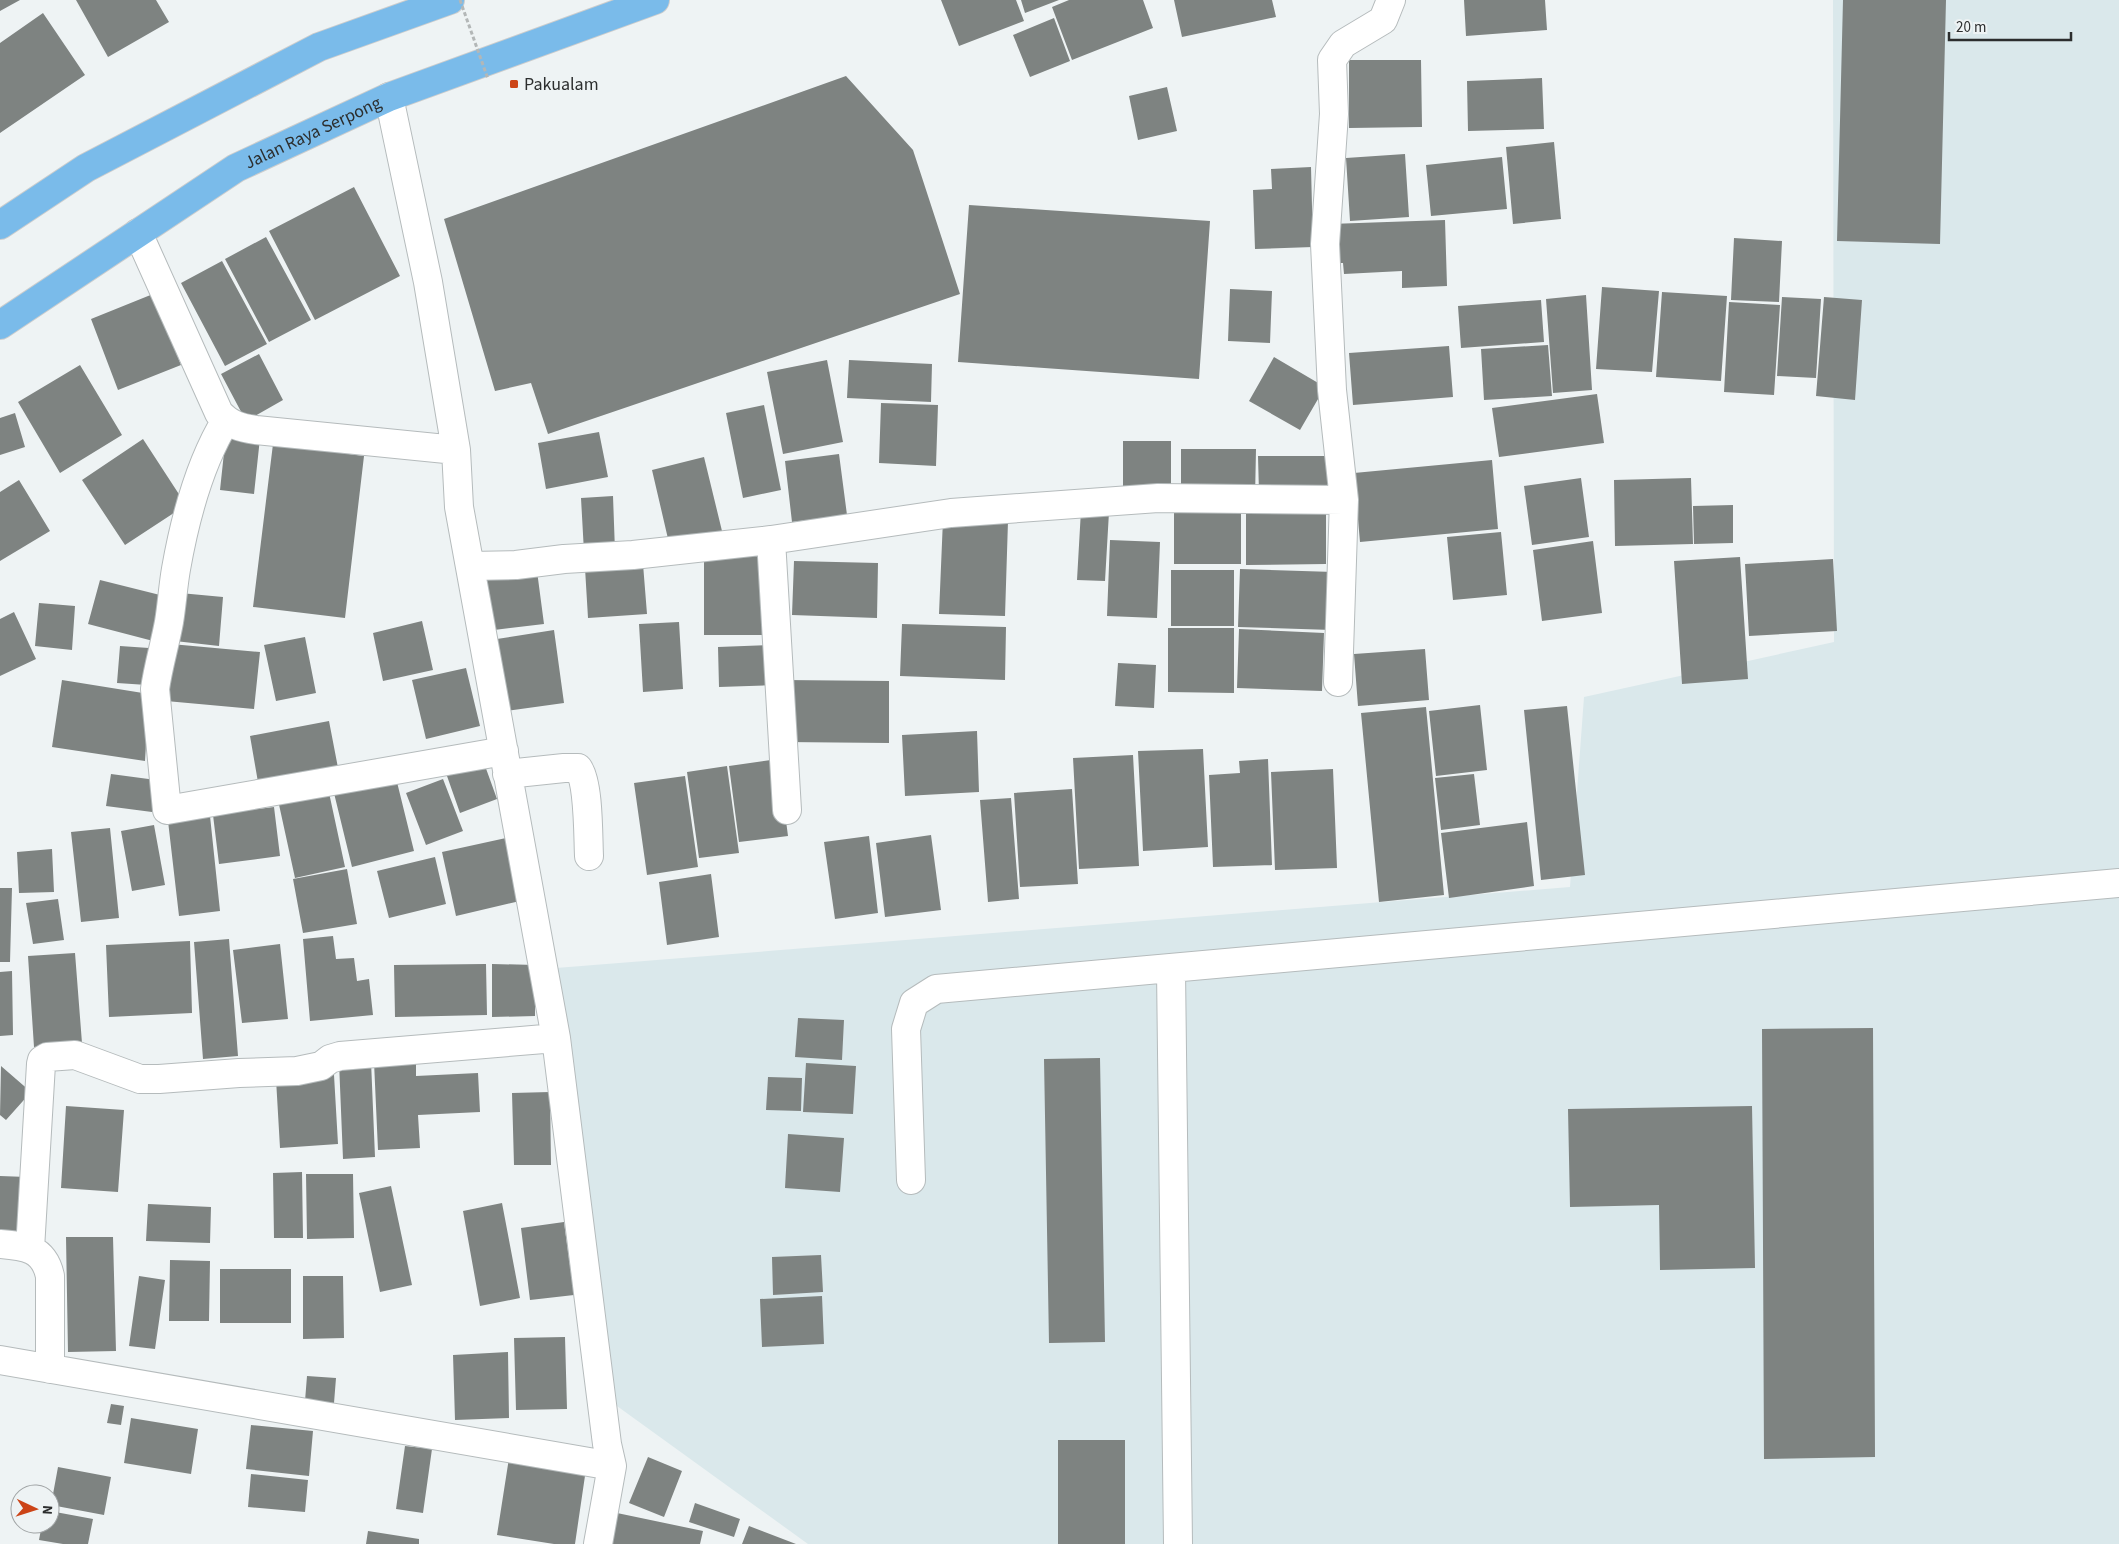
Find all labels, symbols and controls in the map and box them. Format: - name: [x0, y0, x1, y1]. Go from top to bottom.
- scale bar: [1949, 10, 2072, 42]
- text: 20 m: [1956, 17, 1986, 38]
- place label: Pakualam: [524, 72, 599, 97]
- marker: Pakualam: [508, 78, 520, 90]
- street label: Jalan Raya Serpong: [240, 90, 385, 175]
- north arrow: [10, 1484, 60, 1534]
- text: N: [37, 1504, 57, 1515]

